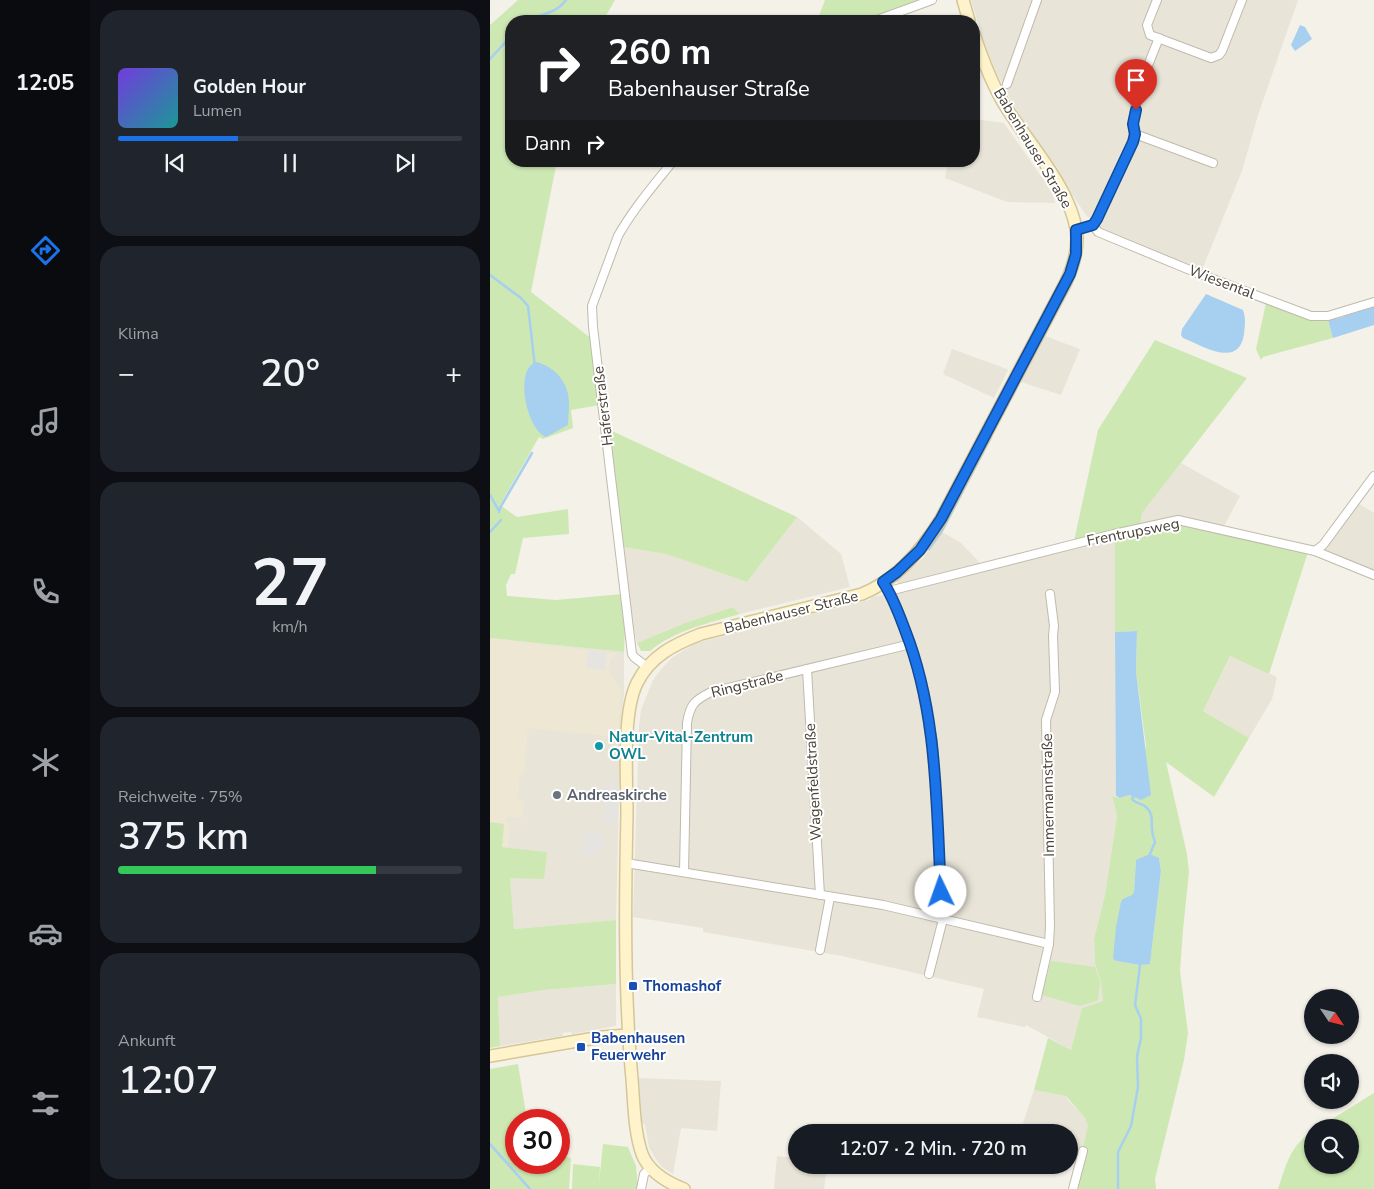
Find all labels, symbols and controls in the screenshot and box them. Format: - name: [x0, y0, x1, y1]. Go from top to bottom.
- text: 260 m: [608, 29, 711, 76]
- icon: right: [525, 35, 590, 100]
- pin: [1115, 59, 1157, 110]
- icon: arrive: [1122, 66, 1150, 94]
- text: 12:05: [16, 68, 74, 98]
- text: Golden Hour: [193, 74, 306, 100]
- text: Babenhauser Straße: [608, 74, 810, 104]
- street label: Babenhauser Straße: [989, 84, 1077, 212]
- text: Lumen: [193, 100, 242, 122]
- icon: right: [581, 130, 609, 158]
- text: Dann: [525, 131, 571, 157]
- icon: previous: [161, 149, 189, 177]
- icon: pause: [276, 149, 304, 177]
- icon: next: [391, 149, 419, 177]
- icon: directions: [28, 233, 63, 268]
- street label: Wiesental: [1186, 260, 1258, 304]
- text: Klima: [118, 323, 159, 345]
- text: 20°: [260, 348, 320, 399]
- text: −: [118, 355, 135, 393]
- text: +: [445, 355, 462, 393]
- street label: Haferstraße: [588, 365, 618, 447]
- icon: music: [28, 404, 63, 439]
- street label: Frentrupsweg: [1085, 513, 1181, 551]
- text: 27: [251, 539, 329, 628]
- icon: phone: [28, 574, 63, 609]
- street label: Babenhauser Straße: [722, 586, 860, 638]
- text: km/h: [272, 616, 308, 638]
- street label: Ringstraße: [709, 665, 785, 703]
- street label: Wagenfeldstraße: [800, 723, 826, 841]
- place label: Natur-Vital-Zentrum OWL: [609, 727, 753, 764]
- street label: Immermannstraße: [1037, 733, 1059, 857]
- marker: Natur-Vital-Zentrum OWL: [593, 740, 605, 752]
- icon: climate: [28, 745, 63, 780]
- place label: Andreaskirche: [567, 785, 667, 805]
- text: Reichweite · 75%: [118, 786, 243, 808]
- marker: Andreaskirche: [551, 789, 563, 801]
- text: 375 km: [118, 811, 249, 862]
- position arrow: [914, 865, 966, 917]
- icon: car: [28, 916, 63, 951]
- place label: Thomashof: [643, 976, 722, 996]
- marker: Thomashof: [627, 980, 639, 992]
- north arrow: [1304, 989, 1359, 1044]
- map controls: [1304, 989, 1359, 1174]
- place label: Babenhausen Feuerwehr: [591, 1028, 685, 1065]
- text: Ankunft: [118, 1030, 175, 1052]
- marker: Babenhausen Feuerwehr: [575, 1041, 587, 1053]
- button: sound: [1304, 1054, 1359, 1109]
- text: 12:07: [118, 1055, 218, 1106]
- icon: filters: [28, 1086, 63, 1121]
- speed limit sign: 30: [505, 1109, 570, 1174]
- button: search: [1304, 1119, 1359, 1174]
- text: 12:07 · 2 Min. · 720 m: [839, 1136, 1027, 1162]

